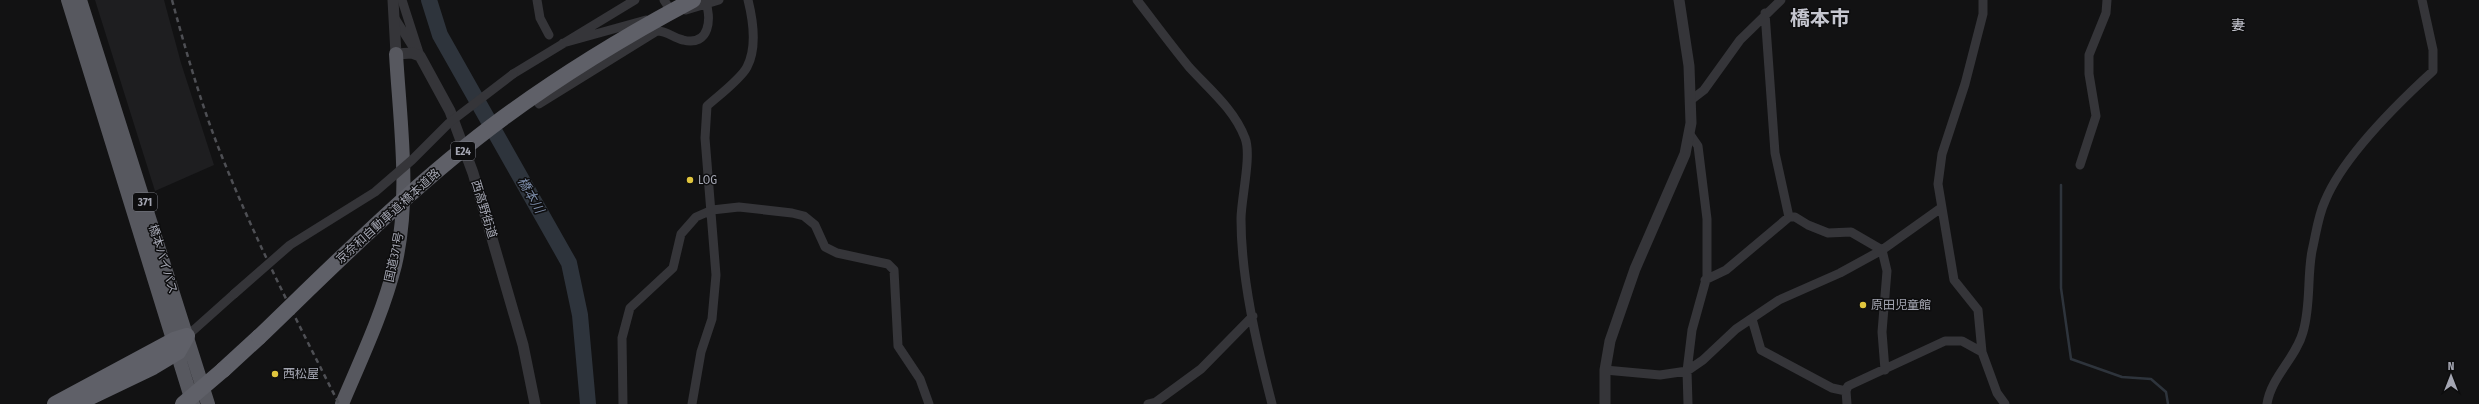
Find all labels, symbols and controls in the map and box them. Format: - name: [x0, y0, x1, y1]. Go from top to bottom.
- district label: 橋本市: [1790, 6, 1850, 30]
- district label: 妻: [2231, 17, 2245, 34]
- road number: E24: [451, 142, 475, 160]
- street label: 京奈和自動車道;橋本道路: [333, 166, 443, 266]
- place label: LOG: [698, 173, 717, 187]
- water label: 橋本川: [515, 174, 548, 217]
- marker: LOG: [685, 175, 695, 185]
- street label: 西高野街道: [469, 178, 499, 240]
- road number: 371: [133, 193, 157, 211]
- street label: 橋本バイパス: [146, 223, 180, 295]
- street label: 国道371号: [382, 231, 406, 283]
- place label: 原田児童館: [1871, 298, 1931, 312]
- marker: 原田児童館: [1858, 300, 1868, 310]
- north arrow: [2431, 356, 2471, 396]
- text: N: [2448, 360, 2454, 373]
- place label: 西松屋: [283, 367, 319, 381]
- marker: 西松屋: [270, 369, 280, 379]

